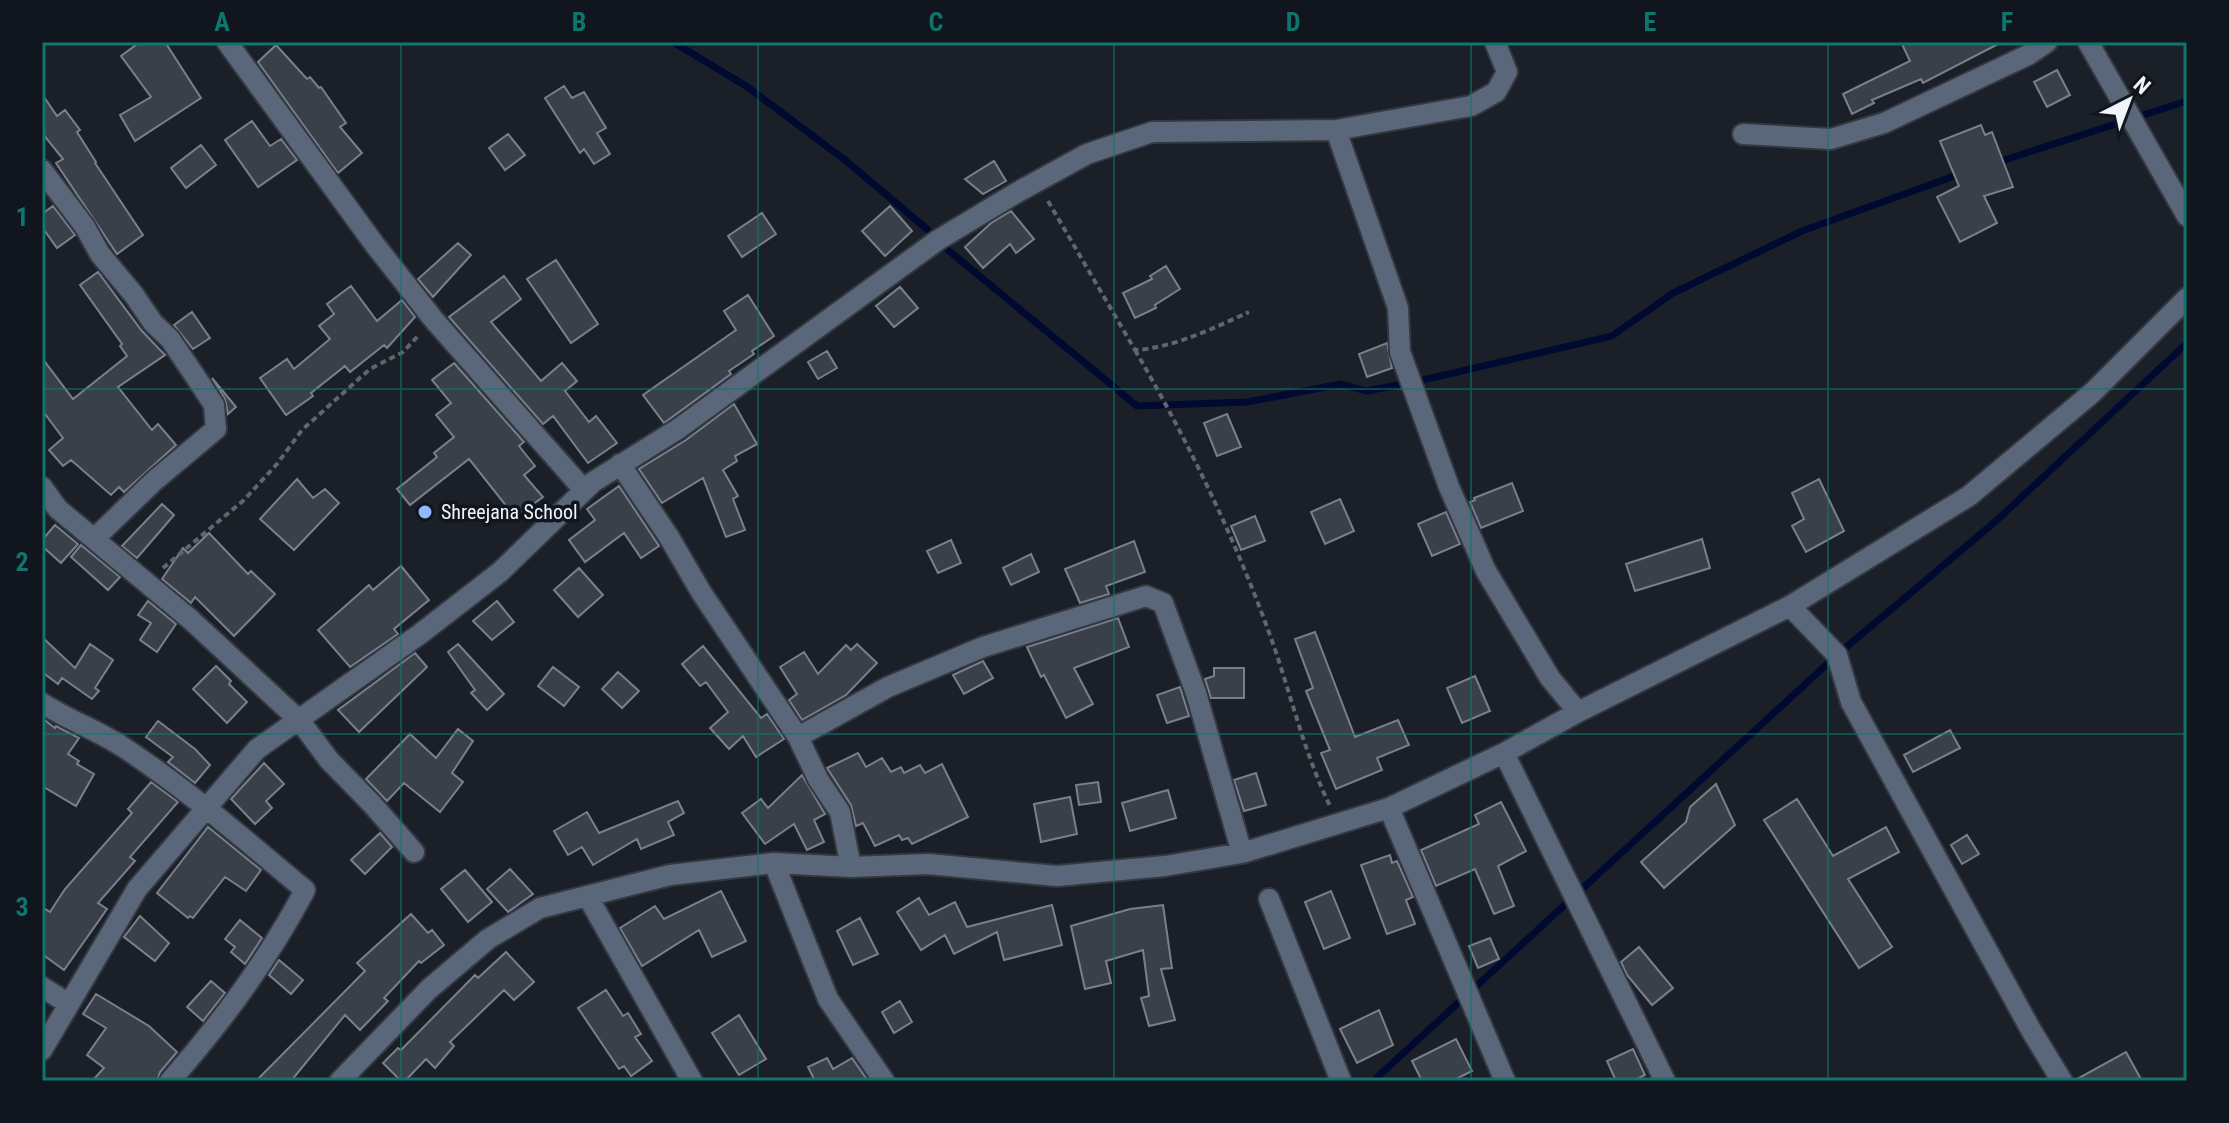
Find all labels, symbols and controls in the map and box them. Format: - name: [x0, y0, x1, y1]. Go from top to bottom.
- text: A: [214, 7, 230, 37]
- text: B: [572, 7, 586, 37]
- text: C: [929, 7, 944, 37]
- text: D: [1286, 7, 1300, 37]
- text: E: [1644, 7, 1657, 37]
- text: F: [2001, 7, 2013, 37]
- north arrow: [2089, 60, 2169, 140]
- text: N: [2129, 72, 2155, 99]
- text: 1: [15, 202, 29, 232]
- place label: Shreejana School: [441, 500, 578, 524]
- marker: Shreejana School: [416, 503, 434, 521]
- text: 2: [15, 547, 29, 577]
- text: 3: [15, 892, 29, 922]

